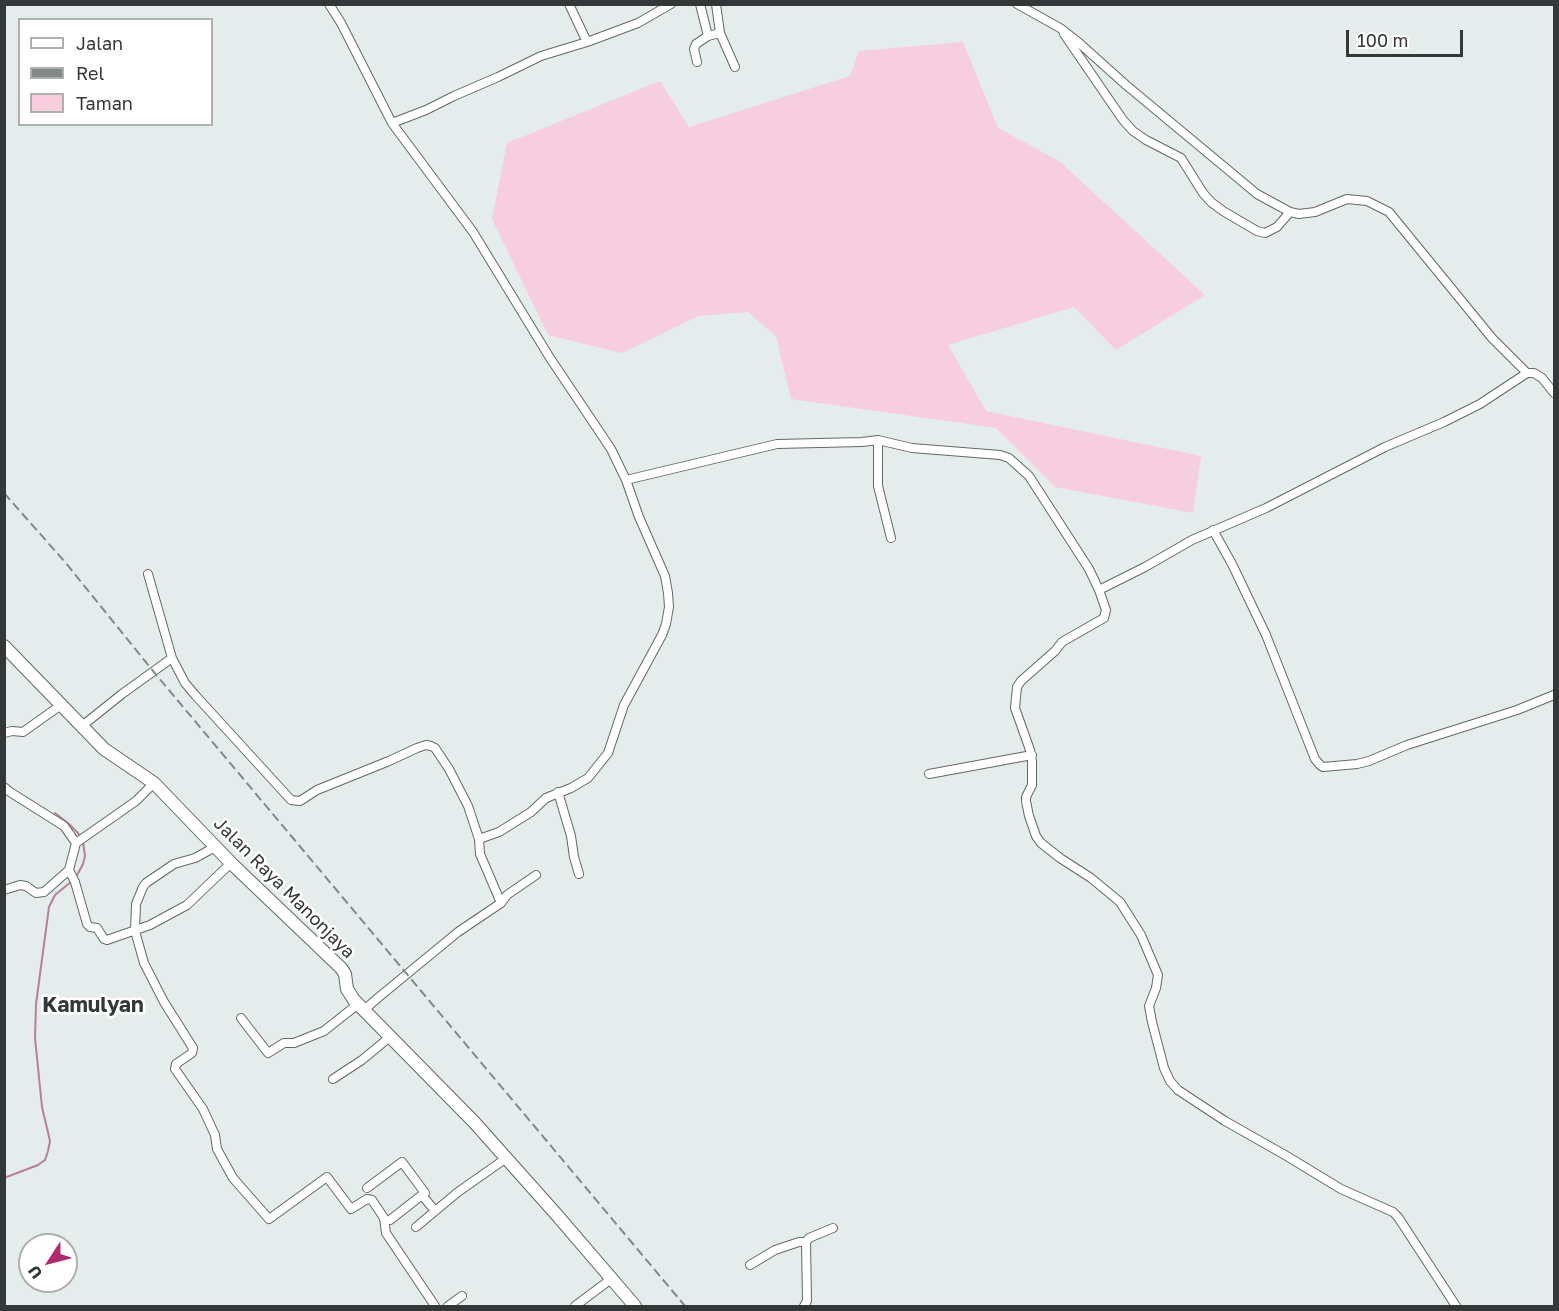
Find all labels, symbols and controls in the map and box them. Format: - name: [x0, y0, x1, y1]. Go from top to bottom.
- legend: [18, 18, 213, 126]
- scale bar: [1349, 18, 1466, 56]
- text: 100 m: [1357, 29, 1408, 51]
- text: Jalan: [76, 32, 123, 54]
- text: Rel: [76, 62, 104, 84]
- text: Taman: [76, 92, 133, 114]
- street label: Jalan Raya Manonjaya: [209, 813, 359, 963]
- district label: Kamulyan: [42, 992, 144, 1018]
- north arrow: [18, 1233, 78, 1293]
- text: U: [24, 1262, 47, 1283]

